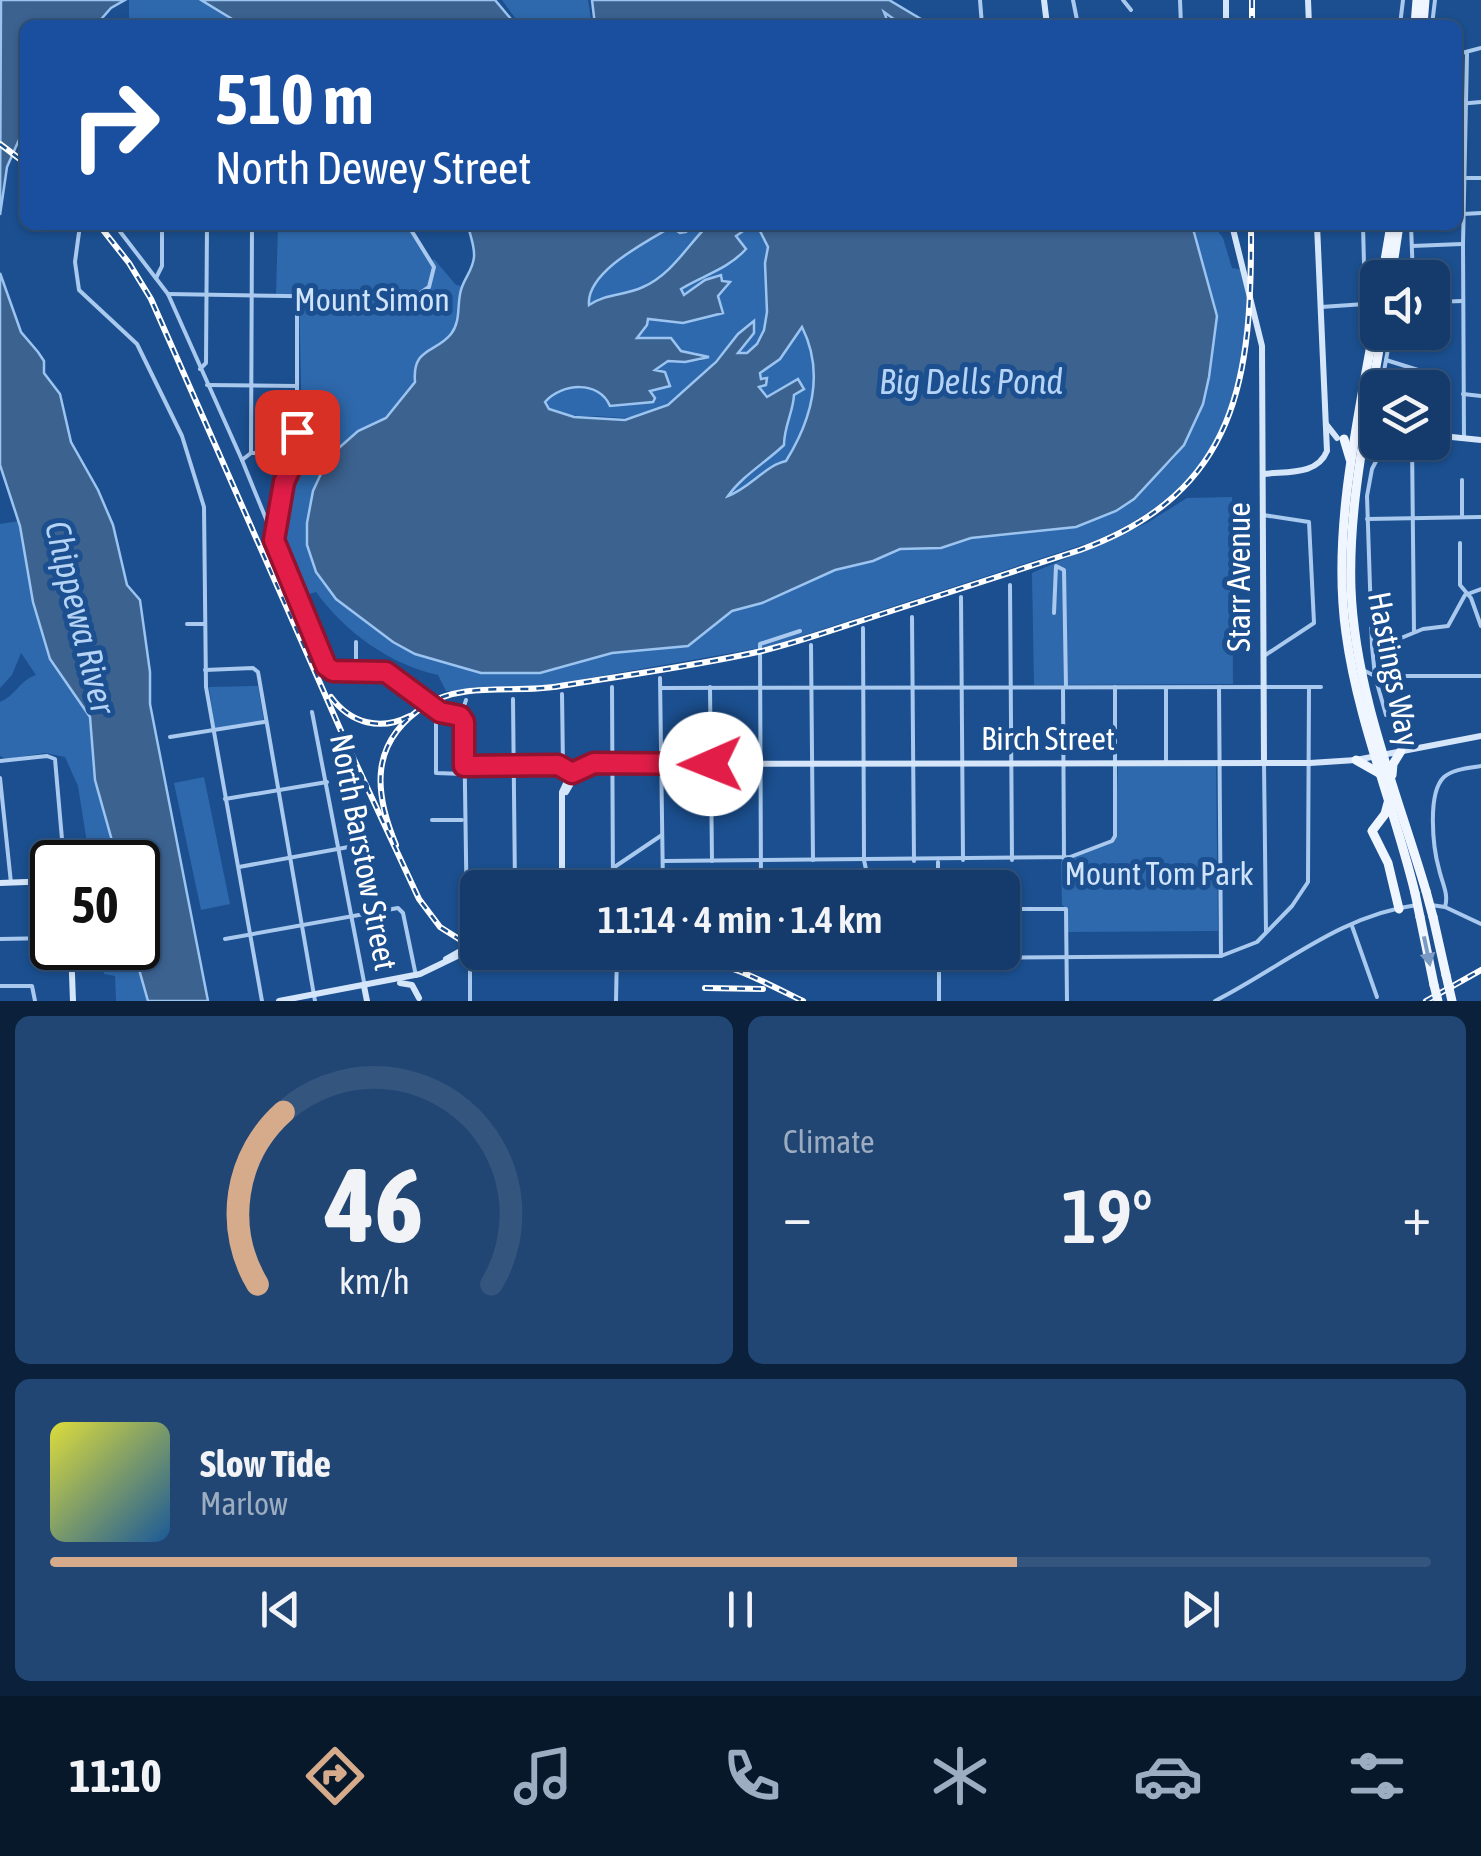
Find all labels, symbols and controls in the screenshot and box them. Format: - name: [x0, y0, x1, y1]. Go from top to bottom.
- text: 510 m: [215, 59, 374, 139]
- icon: right: [50, 60, 180, 190]
- text: North Dewey Street: [215, 142, 532, 194]
- map controls: [1360, 260, 1450, 460]
- button: sound: [1360, 260, 1450, 350]
- park label: Mount Simon: [294, 281, 450, 318]
- water label: Big Dells Pond: [879, 361, 1063, 401]
- button: layers: [1360, 370, 1450, 460]
- pin: [255, 390, 340, 475]
- icon: arrive: [270, 405, 325, 460]
- street label: Starr Avenue: [1220, 502, 1257, 652]
- water label: Chippewa River: [38, 517, 125, 719]
- street label: Hastings Way: [1361, 589, 1427, 749]
- position arrow: [659, 712, 763, 816]
- street label: Birch Street: [981, 720, 1115, 757]
- street label: North Barstow Street: [323, 731, 405, 973]
- speed limit sign: 50: [30, 840, 160, 970]
- park label: Mount Tom Park: [1064, 855, 1254, 892]
- text: 11:14 · 4 min · 1.4 km: [598, 898, 882, 941]
- one-way arrow: [1420, 936, 1436, 967]
- text: Climate: [783, 1123, 875, 1160]
- text: 46: [324, 1145, 423, 1264]
- text: 19°: [1061, 1173, 1153, 1259]
- text: −: [783, 1184, 812, 1247]
- text: +: [1402, 1184, 1431, 1247]
- text: km/h: [339, 1261, 409, 1302]
- text: Slow Tide: [200, 1442, 331, 1485]
- text: Marlow: [200, 1485, 288, 1522]
- icon: previous: [253, 1582, 308, 1637]
- icon: pause: [713, 1582, 768, 1637]
- icon: next: [1173, 1582, 1228, 1637]
- icon: directions: [300, 1741, 370, 1811]
- icon: music: [508, 1741, 578, 1811]
- icon: phone: [717, 1741, 787, 1811]
- icon: climate: [925, 1741, 995, 1811]
- icon: car: [1133, 1741, 1203, 1811]
- icon: filters: [1342, 1741, 1412, 1811]
- text: 11:10: [69, 1750, 162, 1802]

